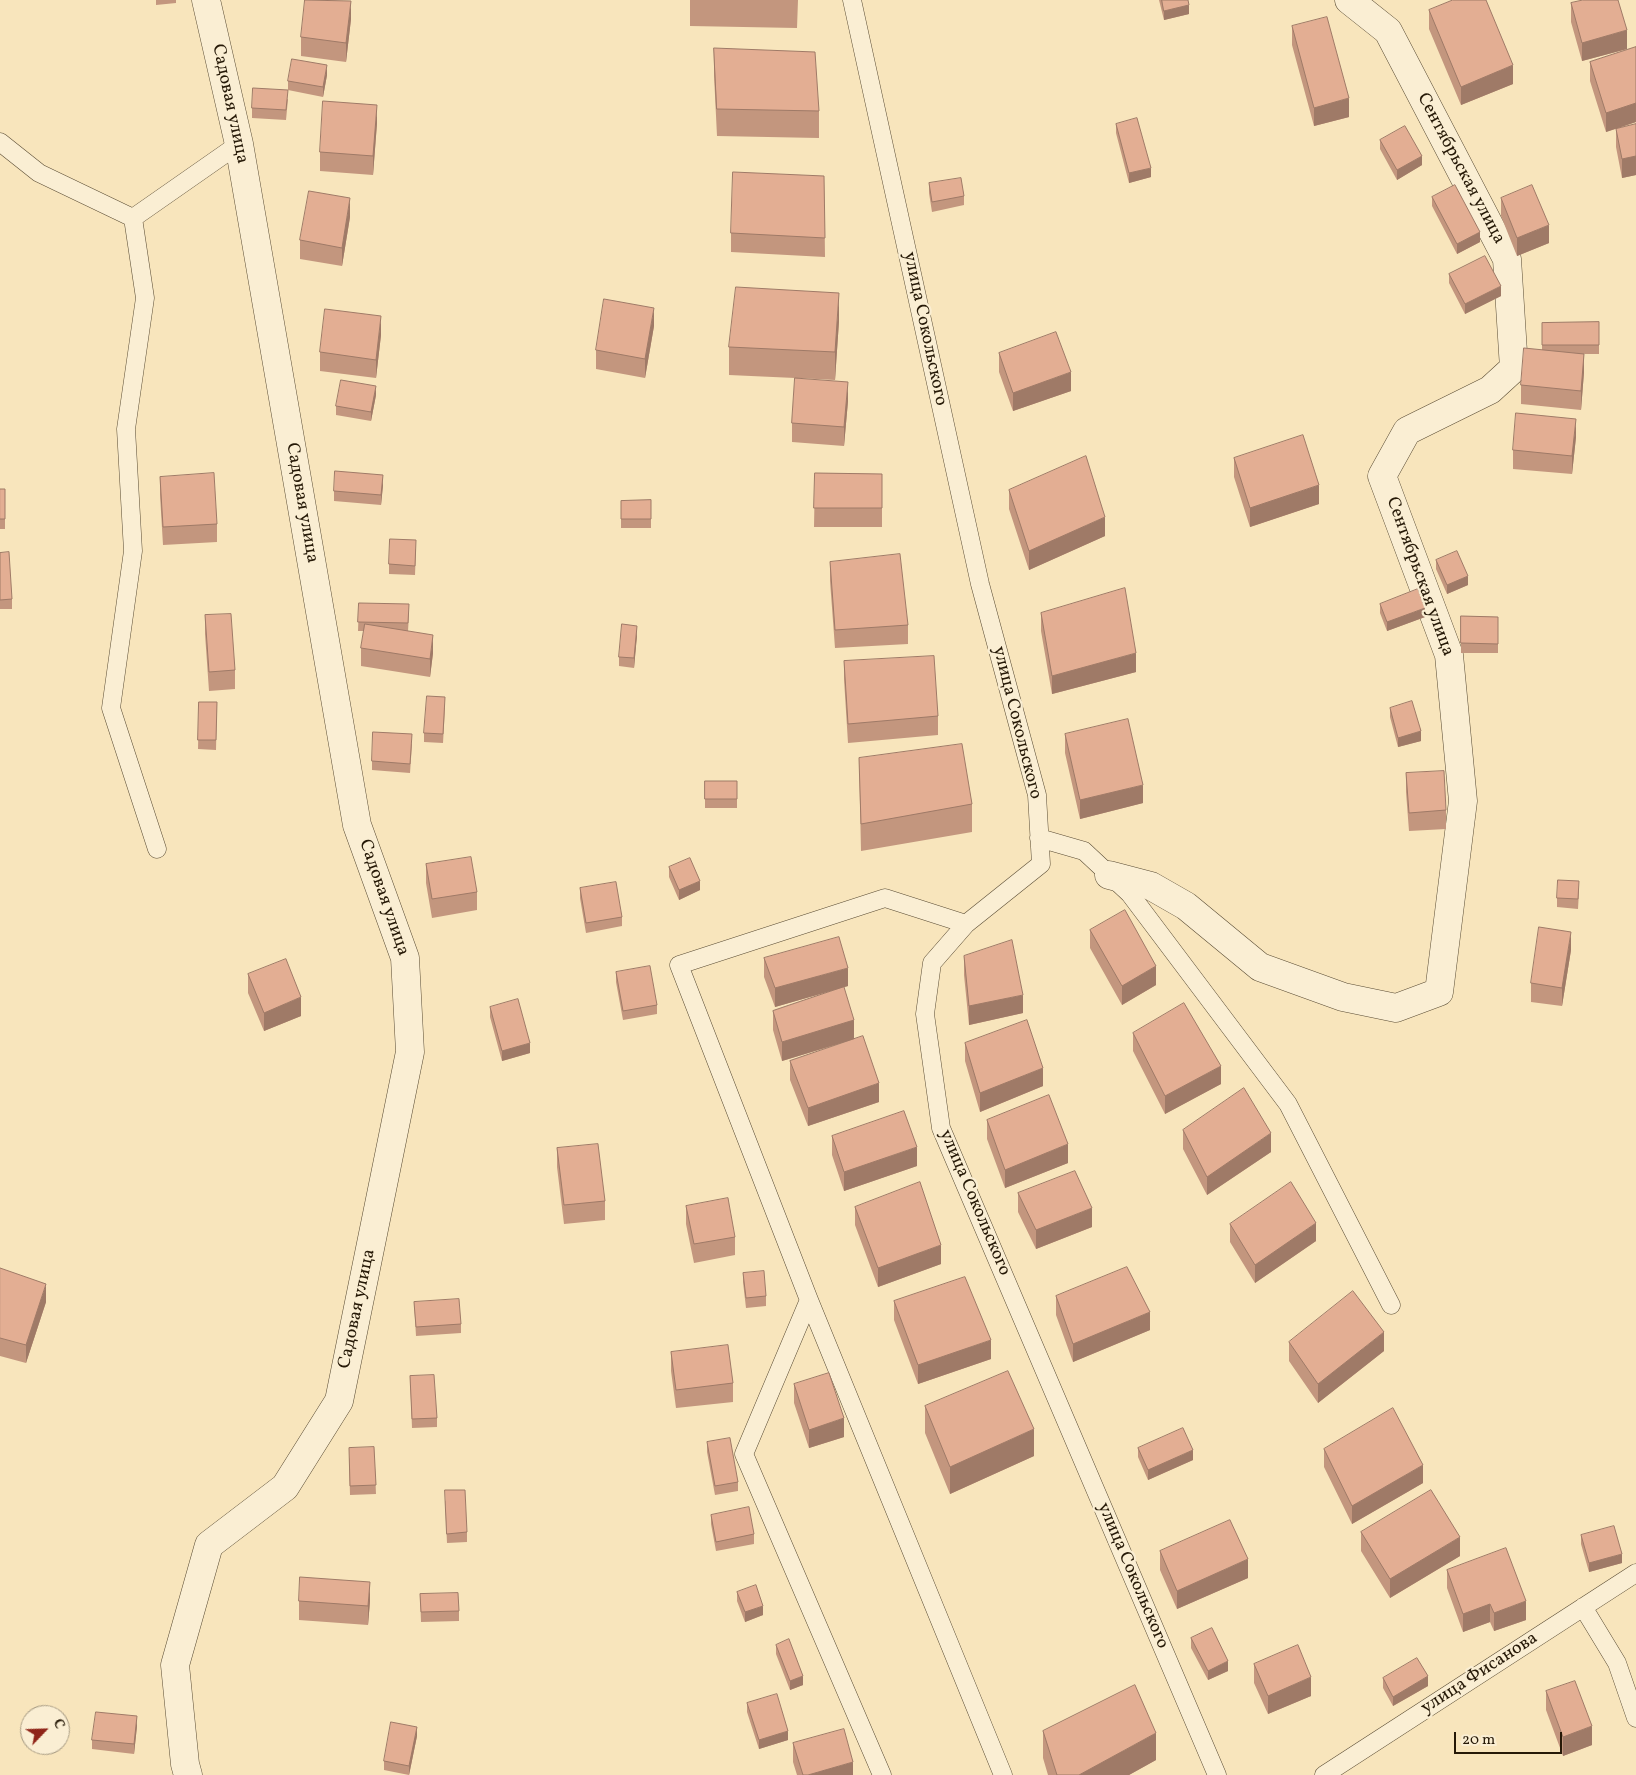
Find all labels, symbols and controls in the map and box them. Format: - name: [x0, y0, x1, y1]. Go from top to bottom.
- street label: Садовая улица: [206, 42, 252, 166]
- street label: Сентябрьская улица: [1411, 90, 1509, 248]
- street label: улица Сокольского: [897, 250, 951, 408]
- street label: Садовая улица: [280, 441, 322, 565]
- street label: Сентябрьская улица: [1380, 494, 1458, 660]
- street label: улица Сокольского: [987, 644, 1045, 802]
- street label: Садовая улица: [353, 837, 413, 959]
- street label: улица Сокольского: [933, 1127, 1015, 1279]
- street label: Садовая улица: [335, 1247, 381, 1371]
- street label: улица Сокольского: [1091, 1500, 1173, 1652]
- street label: улица Фисанова: [1418, 1628, 1542, 1720]
- north arrow: [20, 1705, 70, 1755]
- text: С: [48, 1716, 69, 1732]
- scale bar: [1456, 1722, 1564, 1754]
- text: 20 m: [1462, 1730, 1495, 1751]

